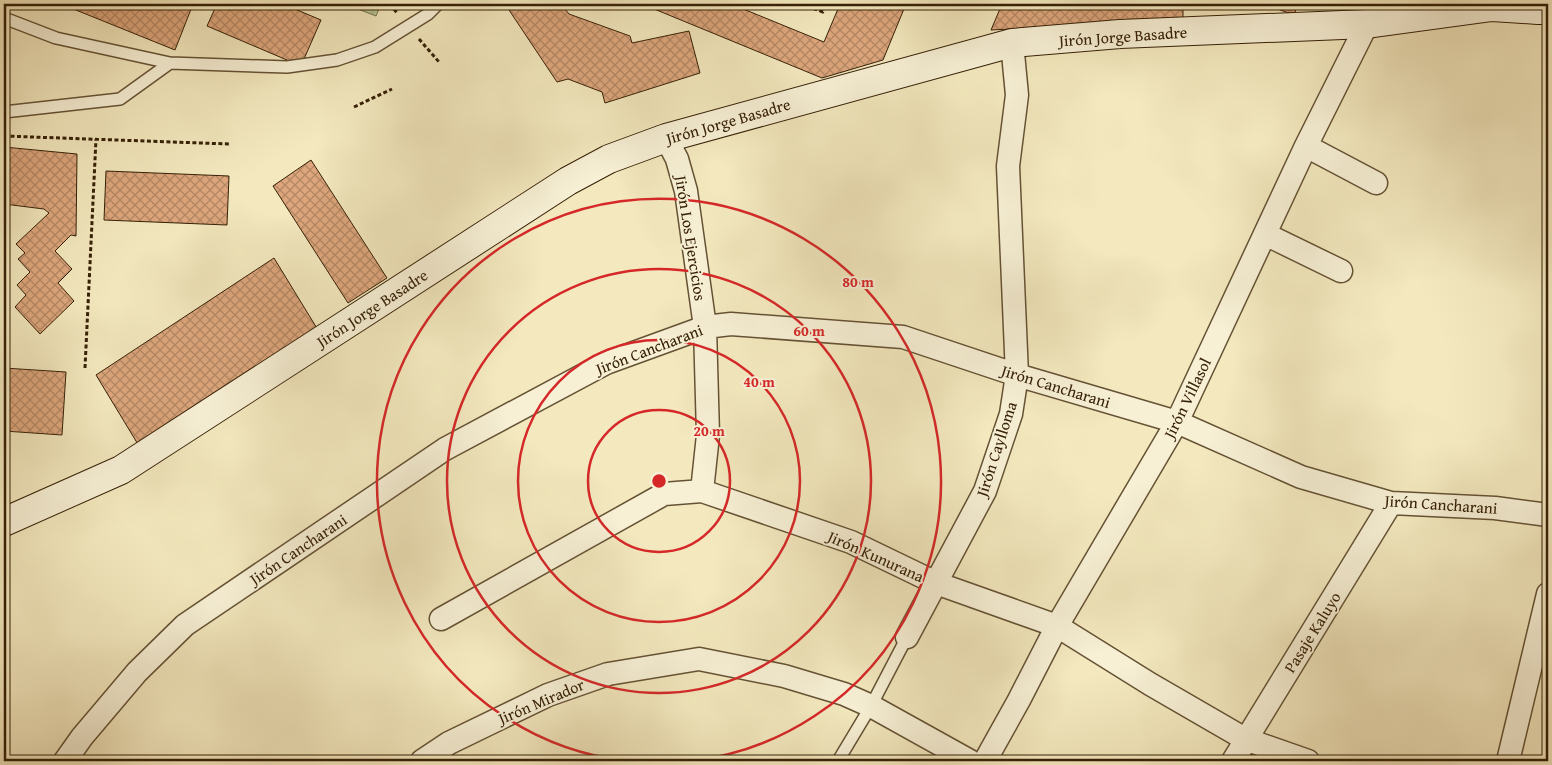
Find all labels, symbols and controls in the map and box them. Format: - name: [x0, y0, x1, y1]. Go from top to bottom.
- street label: Jirón Jorge Basadre: [1056, 20, 1188, 53]
- street label: Jirón Jorge Basadre: [661, 92, 793, 151]
- street label: Jirón Los Ejercicios: [669, 172, 713, 302]
- street label: Jirón Jorge Basadre: [310, 263, 432, 354]
- text: 80 m: [842, 271, 874, 292]
- street label: Jirón Cancharani: [590, 317, 706, 381]
- text: 60 m: [793, 320, 825, 341]
- street label: Jirón Villasol: [1156, 353, 1217, 444]
- street label: Jirón Cancharani: [997, 357, 1114, 414]
- text: 40 m: [743, 371, 775, 392]
- street label: Jirón Caylloma: [969, 398, 1023, 502]
- text: 20 m: [693, 420, 725, 441]
- centre of rings: [650, 472, 668, 490]
- street label: Jirón Cancharani: [1382, 488, 1499, 520]
- street label: Jirón Cancharani: [243, 507, 352, 592]
- street label: Jirón Kunurana: [822, 523, 928, 588]
- street label: Pasaje Kaluyo: [1278, 587, 1346, 677]
- street label: Jirón Mirador: [492, 672, 588, 731]

